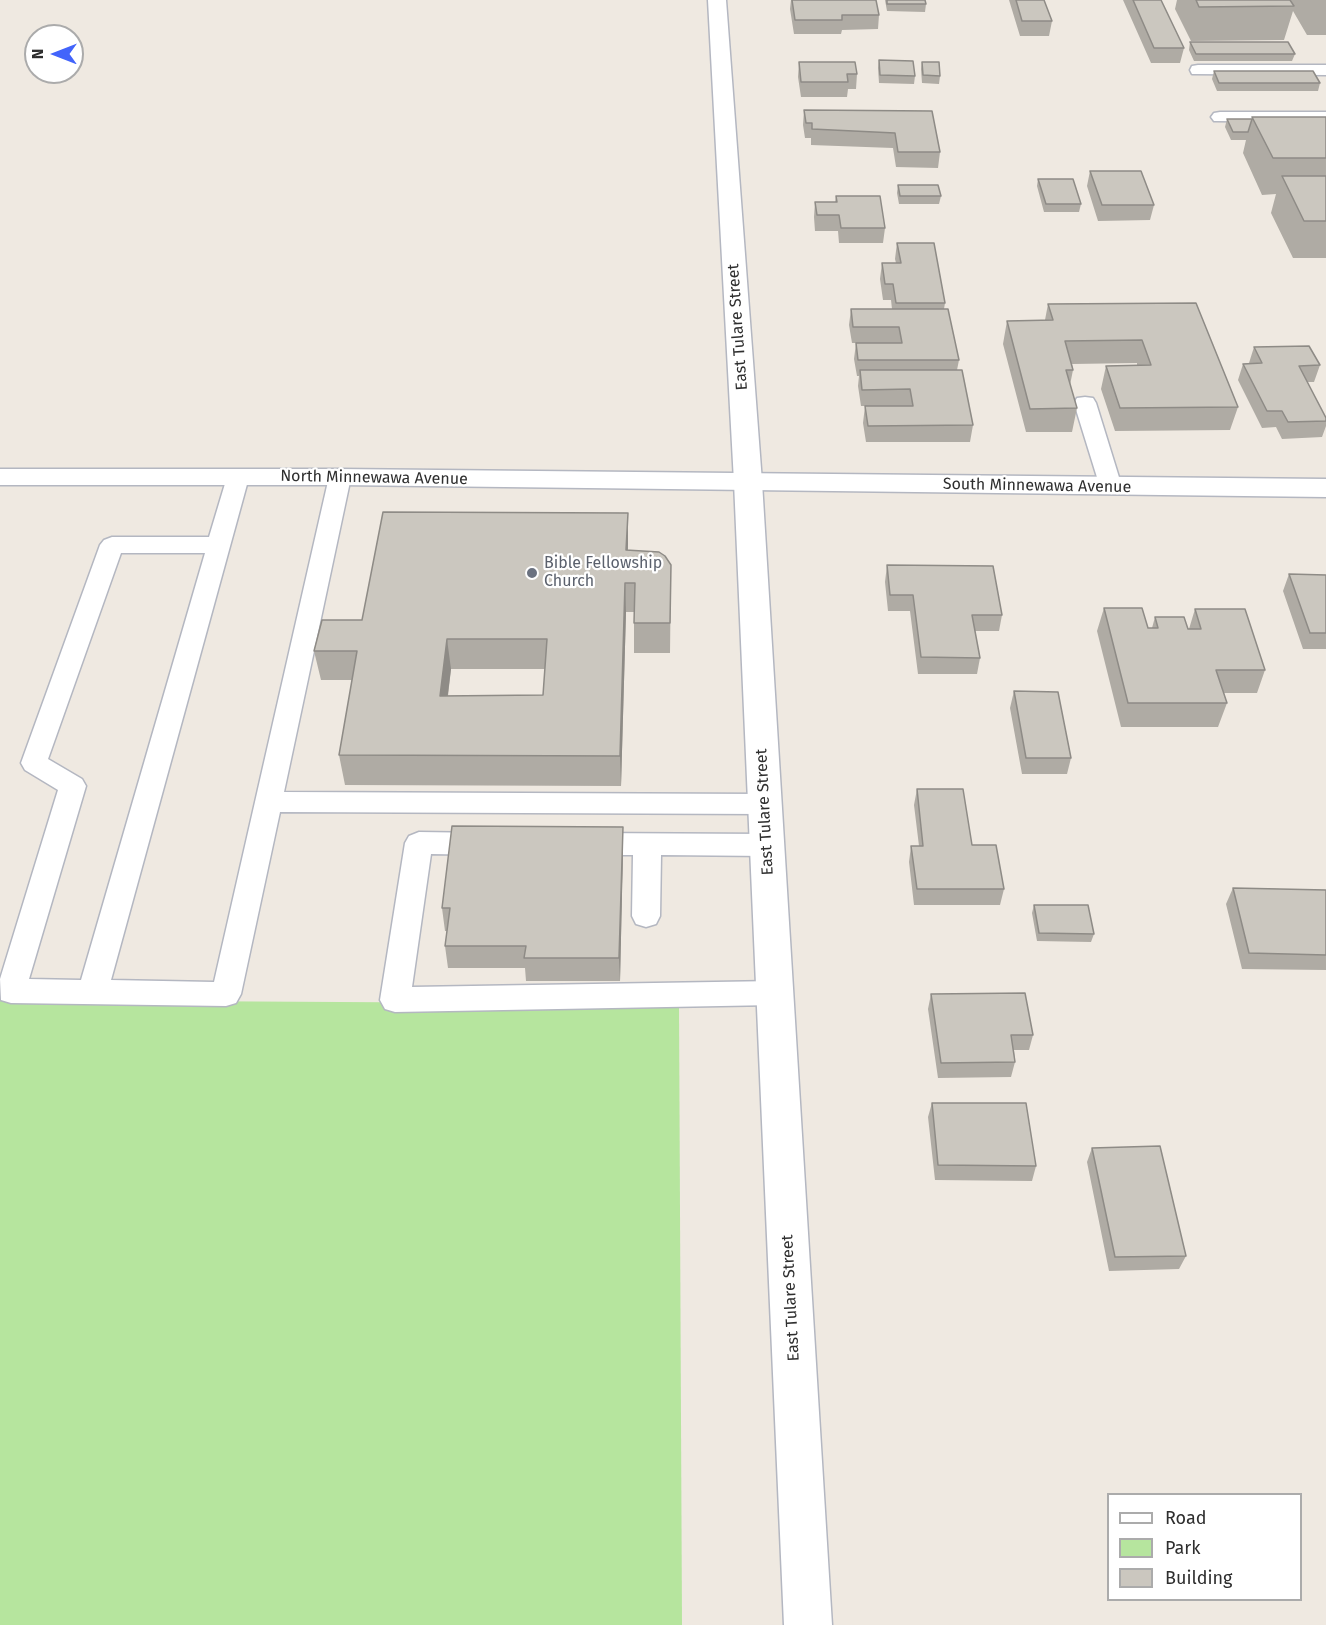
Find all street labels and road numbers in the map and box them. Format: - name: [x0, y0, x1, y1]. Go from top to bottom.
- street label: East Tulare Street: [724, 263, 752, 391]
- street label: North Minnewawa Avenue: [280, 467, 468, 489]
- street label: South Minnewawa Avenue: [943, 475, 1131, 497]
- street label: East Tulare Street: [752, 748, 778, 876]
- street label: East Tulare Street: [778, 1234, 804, 1362]

